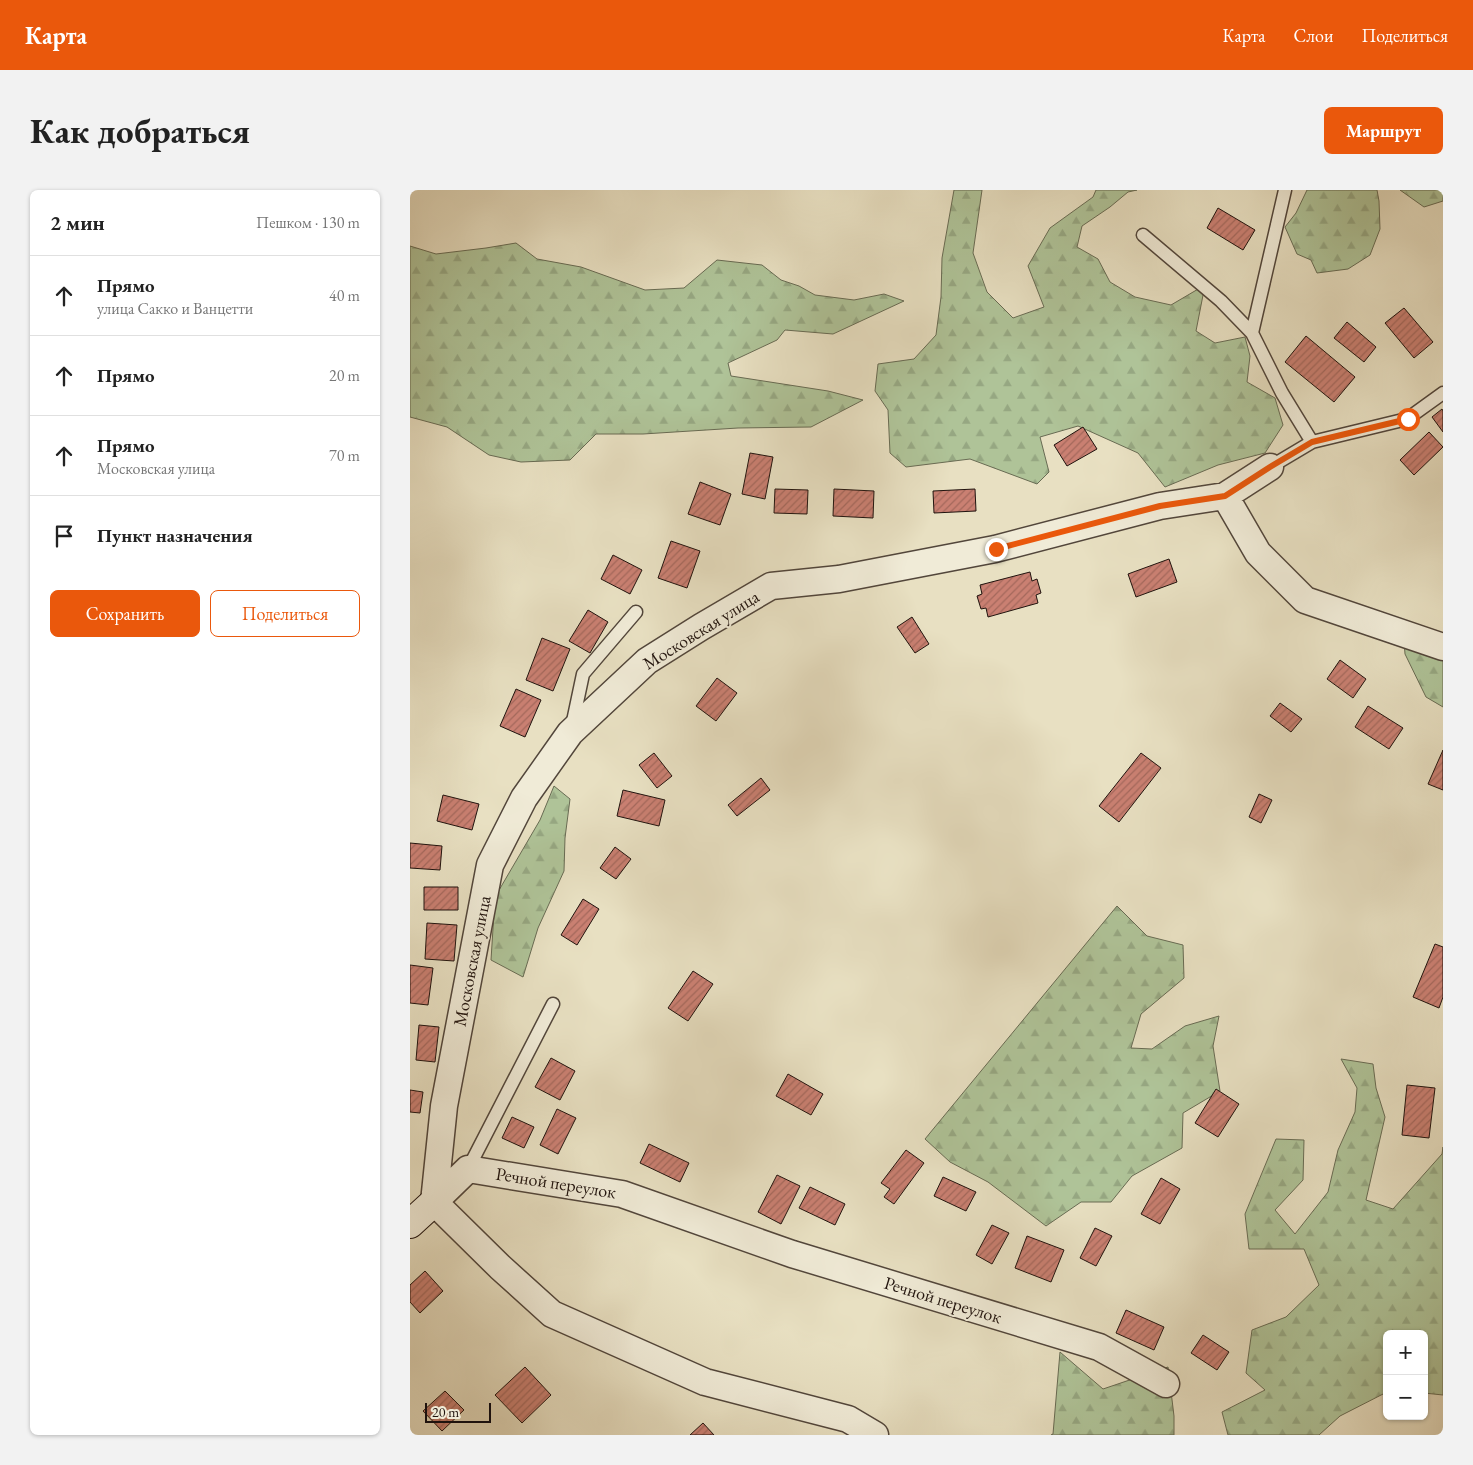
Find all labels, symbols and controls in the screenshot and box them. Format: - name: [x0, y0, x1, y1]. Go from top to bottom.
- text: Карта: [25, 20, 87, 51]
- text: Карта: [1223, 24, 1266, 47]
- text: Слои: [1294, 24, 1333, 47]
- text: Поделиться: [1361, 24, 1448, 47]
- button: Маршрут: [1324, 107, 1443, 154]
- text: Как добраться: [30, 108, 250, 153]
- text: 2 мин: [50, 209, 105, 236]
- text: Пешком · 130 m: [256, 212, 360, 233]
- text: Прямо: [97, 273, 155, 298]
- icon: ahead: [50, 282, 78, 310]
- text: 40 m: [329, 285, 360, 306]
- text: улица Сакко и Ванцетти: [97, 298, 253, 319]
- icon: ahead: [50, 362, 78, 390]
- text: Прямо: [97, 363, 155, 388]
- text: 20 m: [329, 365, 360, 386]
- route start: [1397, 408, 1420, 431]
- text: Прямо: [97, 433, 155, 458]
- icon: ahead: [50, 442, 78, 470]
- text: 70 m: [329, 445, 360, 466]
- text: Московская улица: [97, 458, 215, 479]
- icon: arrive: [50, 522, 78, 550]
- text: Пункт назначения: [97, 523, 253, 548]
- route end: [985, 538, 1008, 561]
- street label: Московская улица: [638, 584, 764, 675]
- button: Сохранить: [50, 590, 200, 637]
- button: Поделиться: [210, 590, 360, 637]
- street label: Московская улица: [448, 893, 496, 1028]
- street label: Речной переулок: [494, 1162, 618, 1203]
- street label: Речной переулок: [882, 1271, 1005, 1328]
- map controls: [1383, 1330, 1428, 1420]
- button: +: [1383, 1330, 1428, 1375]
- button: −: [1383, 1375, 1428, 1420]
- scale bar: [425, 1400, 491, 1423]
- text: 20 m: [432, 1403, 459, 1421]

